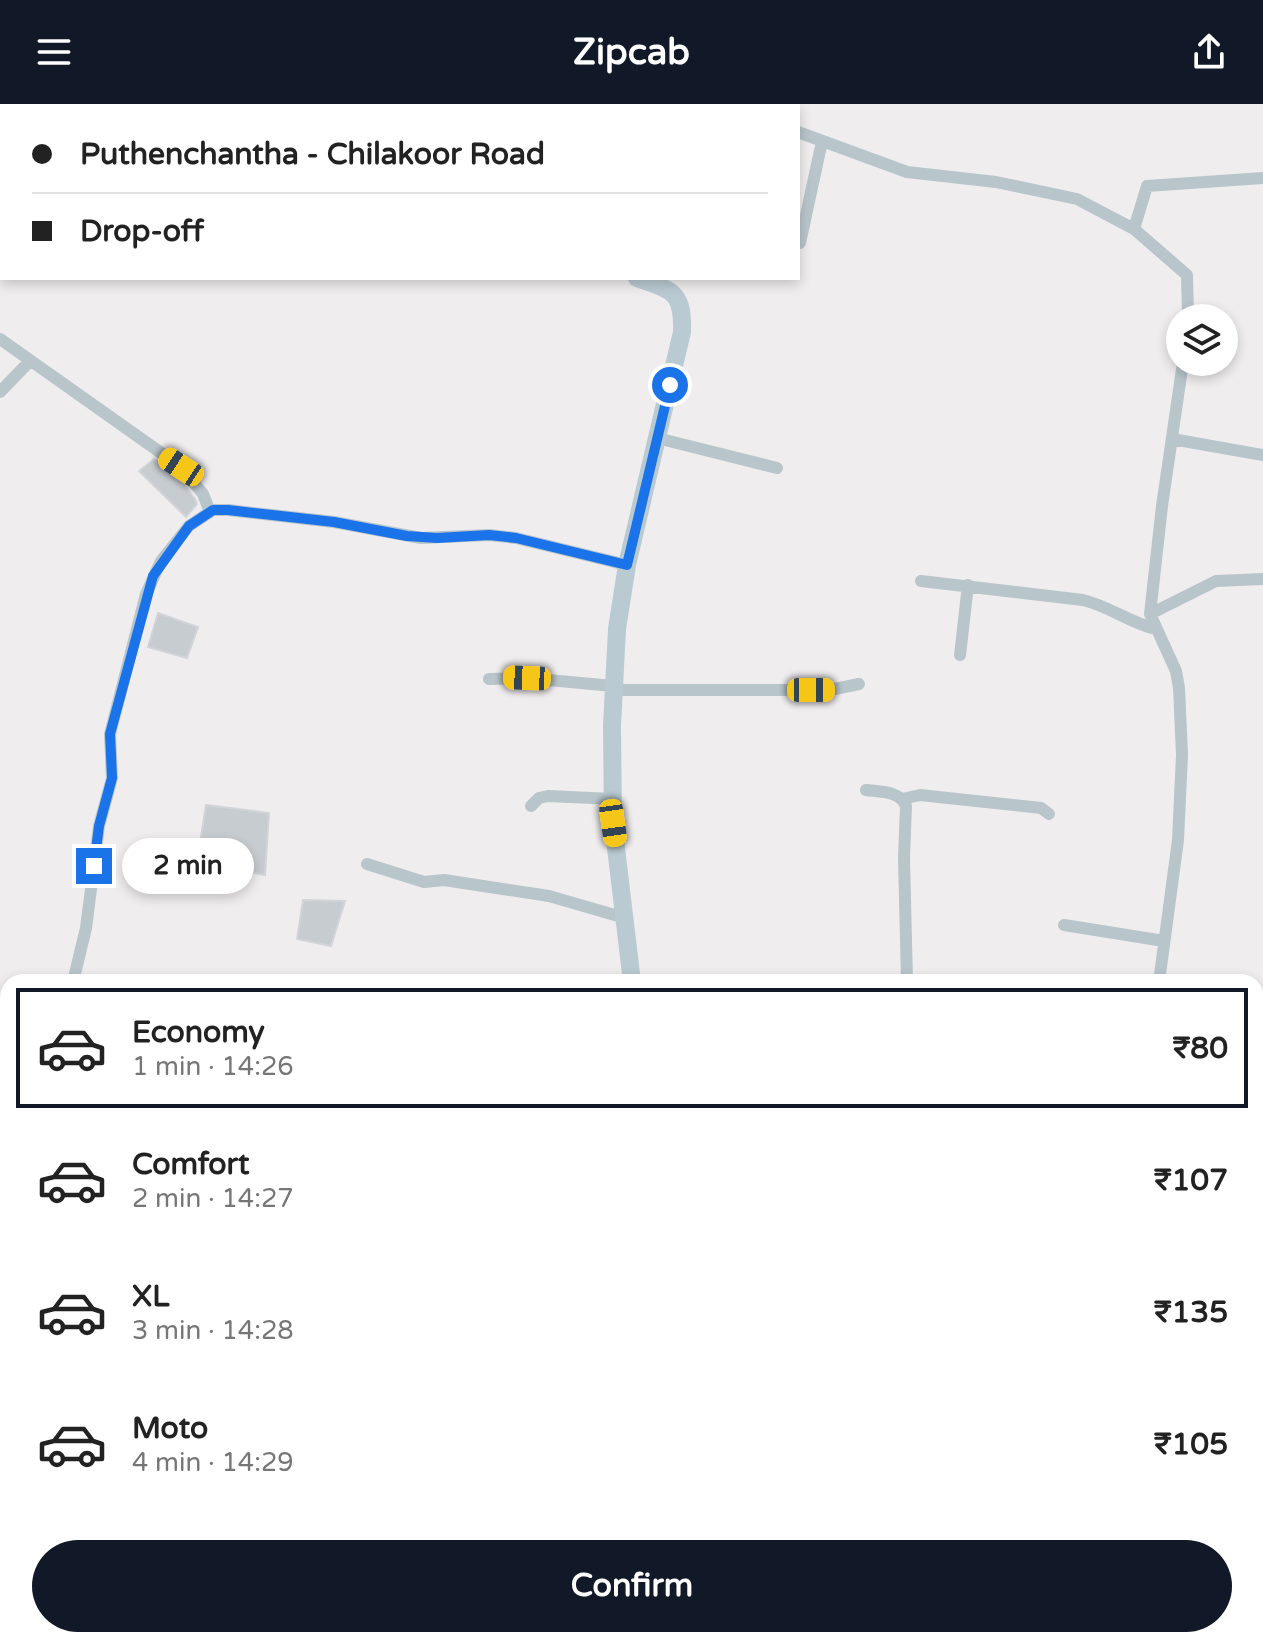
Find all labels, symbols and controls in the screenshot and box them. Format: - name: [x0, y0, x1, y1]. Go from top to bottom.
- icon: menu: [32, 30, 76, 74]
- icon: share: [1187, 30, 1231, 74]
- text: Zipcab: [573, 31, 690, 74]
- text: Puthenchantha - Chilakoor Road: [80, 136, 545, 173]
- text: Drop-off: [80, 213, 204, 250]
- map controls: [1166, 304, 1238, 376]
- button: layers: [1166, 304, 1238, 376]
- route start: [652, 367, 688, 403]
- car: [154, 444, 208, 490]
- car: [503, 665, 551, 691]
- car: [787, 678, 835, 702]
- car: [598, 798, 628, 848]
- callout: 2 min: [122, 838, 254, 894]
- route end: [76, 848, 112, 884]
- text: 2 min: [153, 850, 223, 881]
- icon: car: [36, 1012, 108, 1084]
- text: Economy: [132, 1014, 265, 1051]
- text: ₹80: [1173, 1030, 1228, 1067]
- text: 1 min · 14:26: [132, 1051, 294, 1082]
- icon: car: [36, 1144, 108, 1216]
- text: Comfort: [132, 1146, 250, 1183]
- text: ₹107: [1154, 1162, 1228, 1199]
- text: 2 min · 14:27: [132, 1183, 294, 1214]
- icon: car: [36, 1276, 108, 1348]
- text: XL: [132, 1278, 169, 1315]
- text: ₹135: [1154, 1294, 1228, 1331]
- text: 3 min · 14:28: [132, 1315, 294, 1346]
- icon: car: [36, 1408, 108, 1480]
- text: Moto: [132, 1410, 208, 1447]
- text: ₹105: [1154, 1426, 1228, 1463]
- text: 4 min · 14:29: [132, 1447, 294, 1478]
- button: Confirm: [32, 1540, 1232, 1632]

